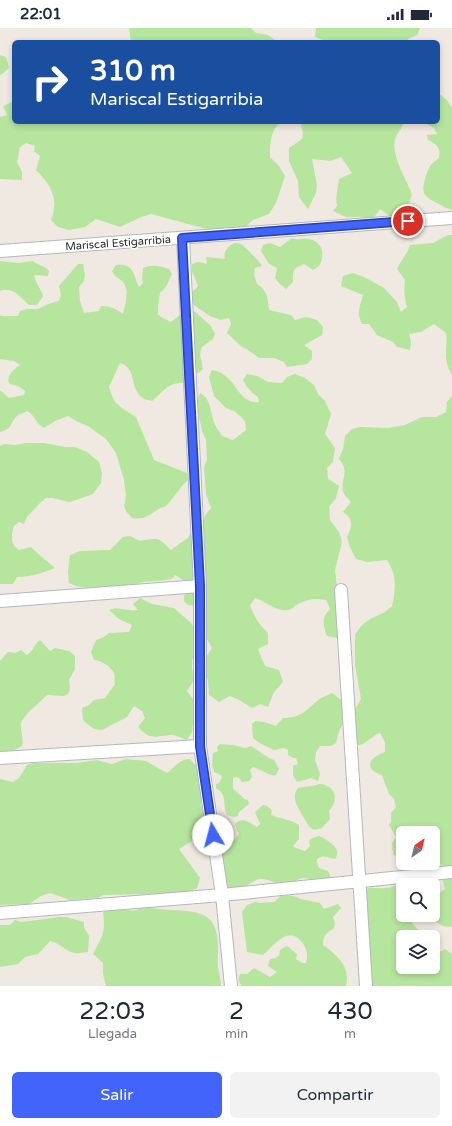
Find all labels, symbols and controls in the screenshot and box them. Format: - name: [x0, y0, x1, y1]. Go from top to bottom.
- text: 22:01: [20, 5, 62, 23]
- text: 310 m: [90, 54, 176, 88]
- icon: right: [24, 56, 76, 108]
- text: Mariscal Estigarribia: [90, 88, 263, 110]
- pin: [391, 204, 425, 238]
- icon: arrive: [397, 210, 419, 232]
- street label: Mariscal Estigarribia: [65, 233, 171, 253]
- position arrow: [192, 814, 234, 856]
- north arrow: [396, 826, 440, 870]
- map controls: [396, 826, 440, 974]
- button: search: [396, 878, 440, 922]
- button: layers: [396, 930, 440, 974]
- text: 22:03: [79, 997, 146, 1026]
- text: 2: [229, 997, 244, 1026]
- text: 430: [327, 997, 373, 1026]
- text: Llegada: [88, 1026, 137, 1042]
- text: min: [225, 1026, 248, 1042]
- text: m: [344, 1026, 356, 1042]
- button: Salir: [12, 1072, 222, 1118]
- button: Compartir: [230, 1072, 440, 1118]

